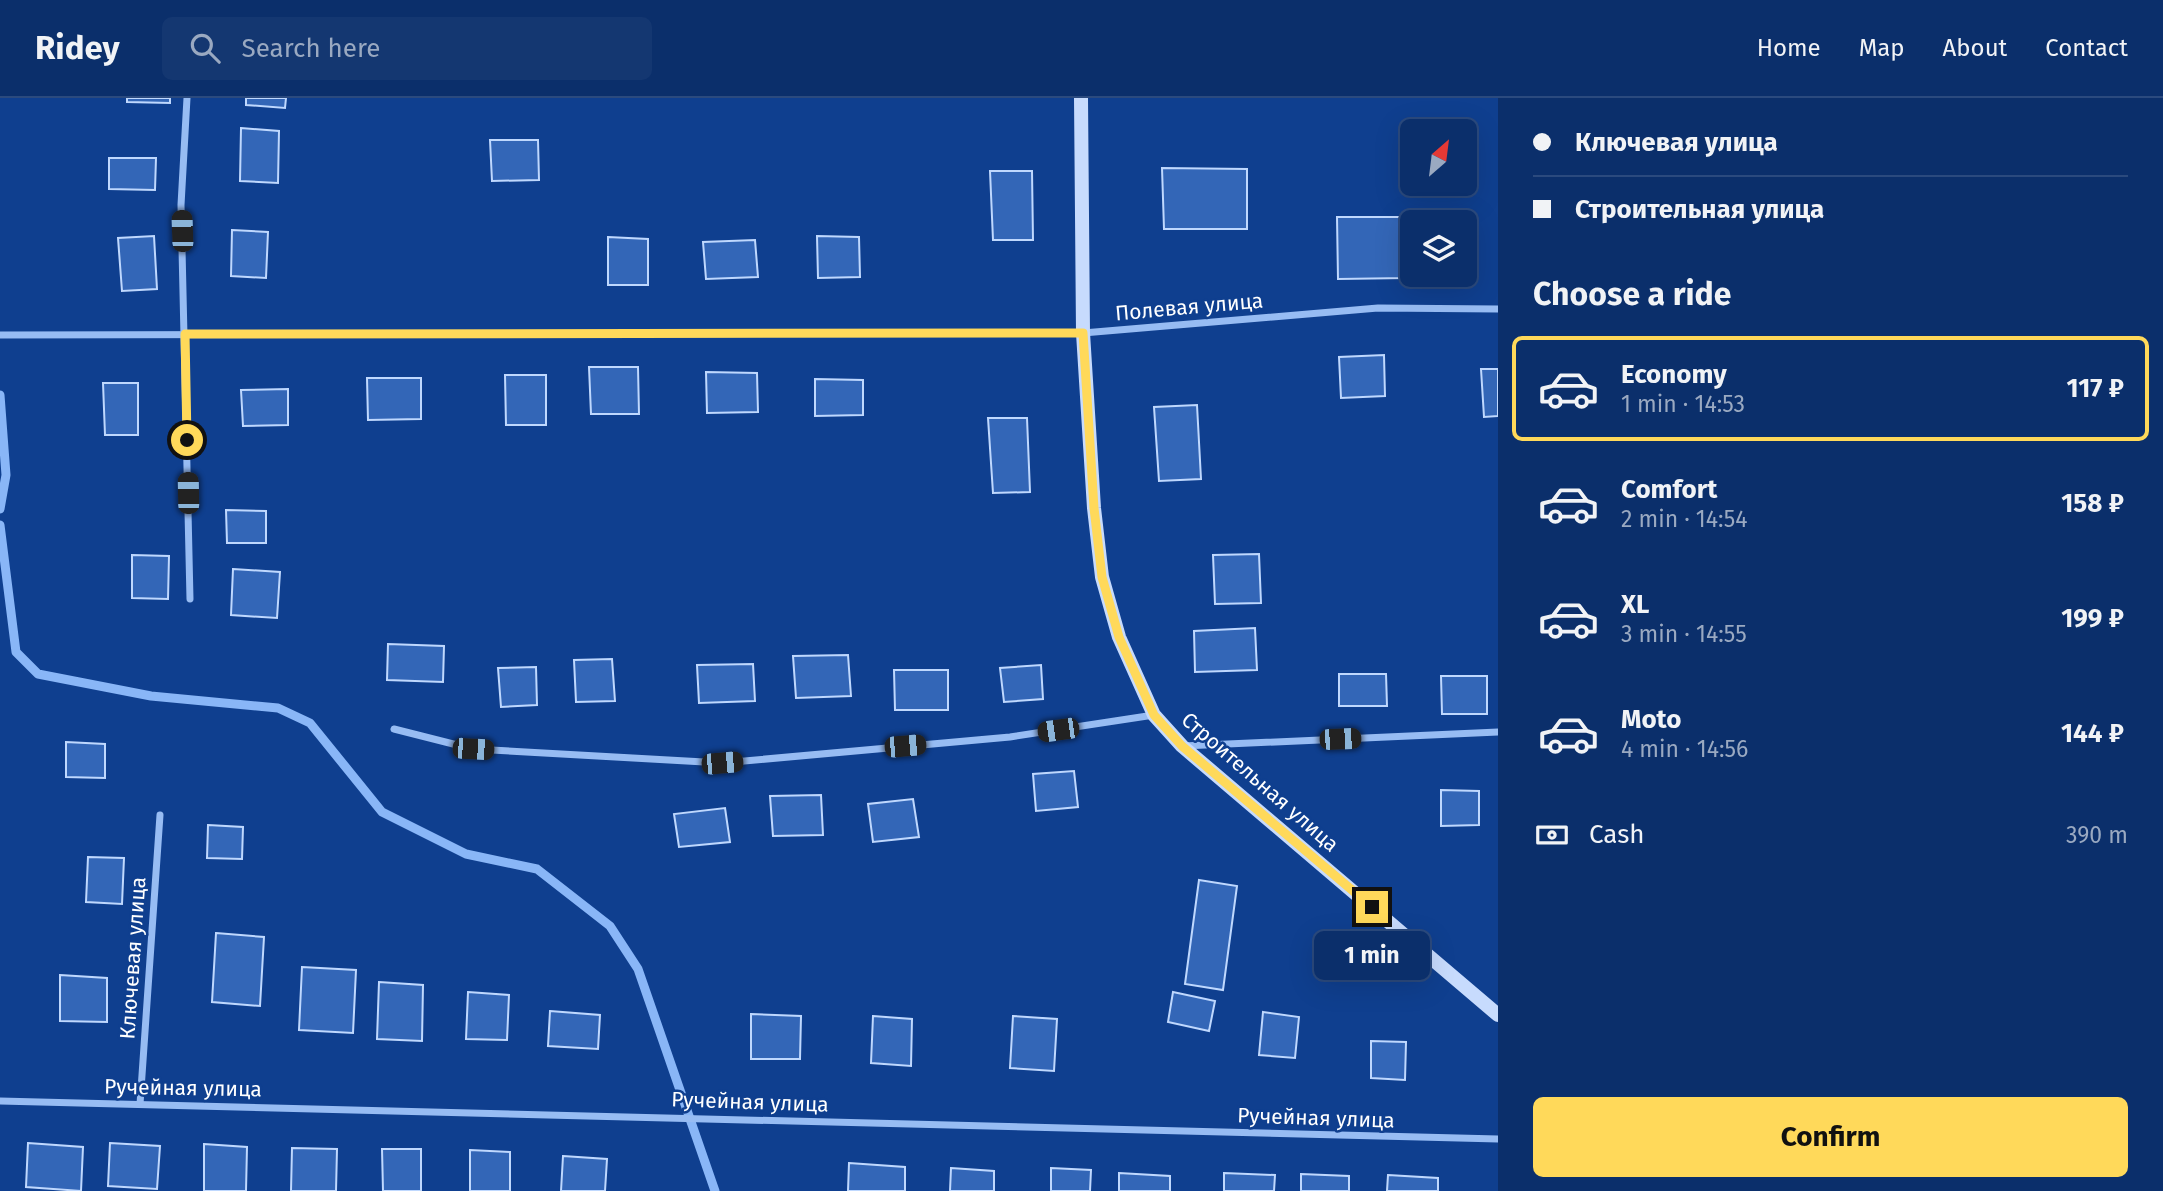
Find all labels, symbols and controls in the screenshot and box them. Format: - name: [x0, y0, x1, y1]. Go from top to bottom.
- search box: [162, 17, 652, 80]
- text: Ridey: [35, 28, 120, 68]
- icon: search: [186, 29, 224, 67]
- text: Search here: [242, 33, 380, 64]
- text: Home: [1757, 34, 1821, 62]
- text: Map: [1859, 34, 1905, 62]
- text: About: [1943, 34, 2007, 62]
- text: Contact: [2045, 34, 2128, 62]
- north arrow: [1400, 119, 1477, 196]
- map controls: [1400, 119, 1477, 287]
- text: Ключевая улица: [1575, 127, 1778, 158]
- text: Строительная улица: [1575, 194, 1824, 225]
- car: [171, 210, 194, 252]
- button: layers: [1400, 210, 1477, 287]
- text: Choose a ride: [1533, 275, 1731, 313]
- street label: Полевая улица: [1114, 288, 1264, 326]
- icon: car: [1537, 357, 1600, 420]
- text: Economy: [1621, 359, 1727, 390]
- text: 117 ₽: [2067, 373, 2124, 404]
- text: 1 min · 14:53: [1621, 390, 1745, 418]
- route start: [171, 424, 203, 456]
- car: [178, 472, 199, 514]
- icon: car: [1537, 472, 1600, 535]
- text: Comfort: [1621, 474, 1717, 505]
- text: 158 ₽: [2061, 488, 2124, 519]
- text: 2 min · 14:54: [1621, 505, 1747, 533]
- icon: car: [1537, 587, 1600, 650]
- text: XL: [1621, 589, 1649, 620]
- text: 199 ₽: [2061, 603, 2124, 634]
- text: 3 min · 14:55: [1621, 620, 1747, 648]
- icon: car: [1537, 702, 1600, 765]
- text: Moto: [1621, 704, 1681, 735]
- street label: Строительная улица: [1176, 707, 1344, 857]
- car: [1036, 717, 1081, 743]
- text: 144 ₽: [2061, 718, 2124, 749]
- car: [1319, 728, 1362, 750]
- car: [884, 734, 927, 758]
- text: 4 min · 14:56: [1621, 735, 1748, 763]
- car: [452, 737, 495, 761]
- car: [701, 751, 744, 775]
- icon: cash: [1533, 816, 1571, 854]
- text: Cash: [1589, 819, 1645, 850]
- text: 390 m: [2066, 821, 2128, 849]
- street label: Ключевая улица: [114, 876, 152, 1040]
- route end: [1356, 891, 1388, 923]
- callout: 1 min: [1314, 932, 1430, 980]
- text: 1 min: [1344, 941, 1400, 969]
- street label: Ручейная улица: [104, 1074, 262, 1102]
- street label: Ручейная улица: [671, 1086, 829, 1118]
- button: Confirm: [1533, 1097, 2128, 1177]
- street label: Ручейная улица: [1237, 1102, 1395, 1134]

